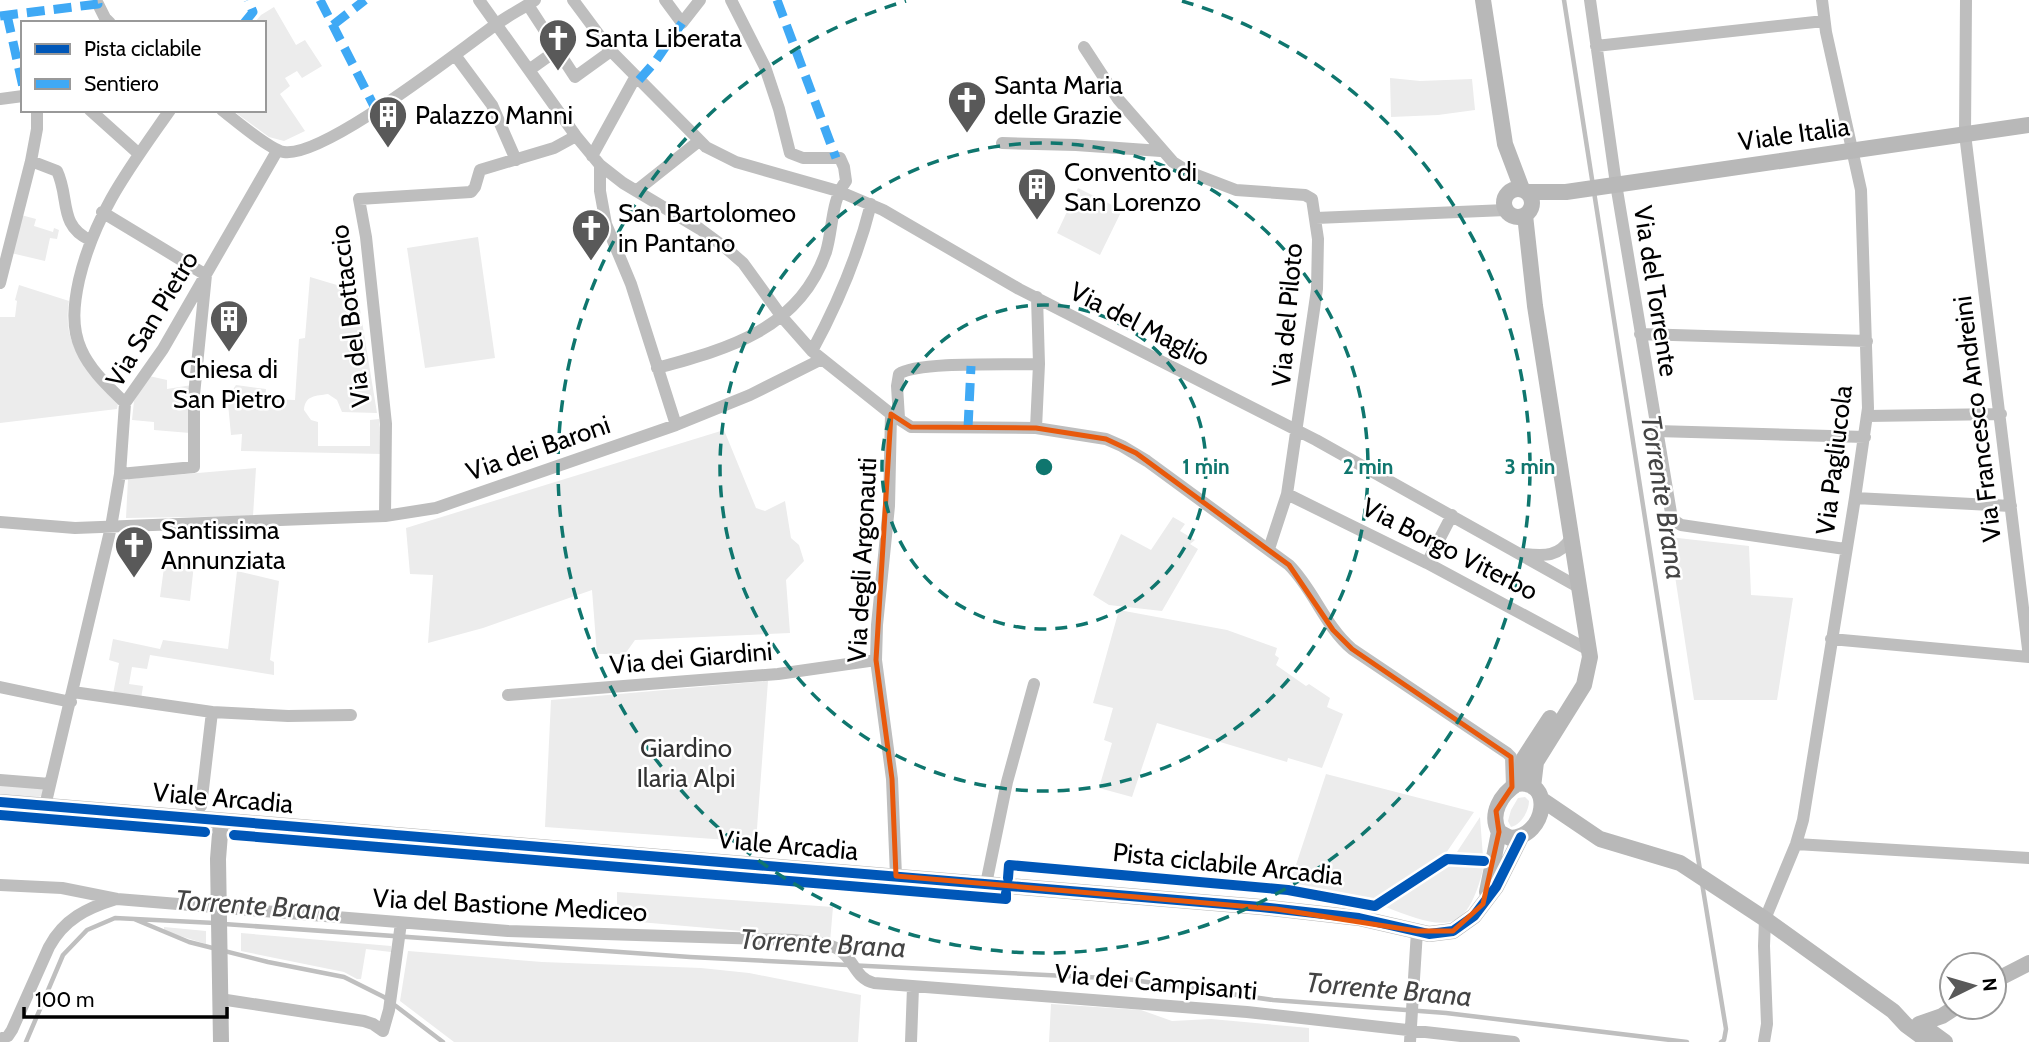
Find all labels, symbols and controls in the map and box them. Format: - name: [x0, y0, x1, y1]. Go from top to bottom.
- church icon: Santa Liberata: [537, 17, 579, 72]
- legend: [21, 21, 266, 112]
- place label: Santa Liberata: [585, 22, 742, 54]
- text: Pista ciclabile: [84, 36, 201, 61]
- place label: Santa Maria delle Grazie: [994, 69, 1123, 131]
- text: Sentiero: [84, 71, 159, 96]
- church icon: Santa Maria delle Grazie: [946, 79, 988, 134]
- building icon: Palazzo Manni: [367, 94, 409, 149]
- place label: Palazzo Manni: [415, 99, 573, 131]
- street label: Viale Italia: [1736, 110, 1852, 158]
- place label: Convento di San Lorenzo: [1064, 156, 1201, 218]
- building icon: Convento di San Lorenzo: [1016, 166, 1058, 221]
- place label: San Bartolomeo in Pantano: [618, 197, 796, 259]
- street label: Via del Torrente: [1627, 203, 1685, 379]
- church icon: San Bartolomeo in Pantano: [570, 207, 612, 262]
- street label: Via del Bottaccio: [323, 223, 377, 409]
- street label: Via del Piloto: [1265, 242, 1309, 388]
- street label: Via San Pietro: [99, 245, 205, 393]
- street label: Via del Maglio: [1065, 275, 1215, 373]
- street label: Via Francesco Andreini: [1946, 294, 2008, 544]
- building icon: Chiesa di San Pietro: [208, 298, 250, 353]
- place label: Chiesa di San Pietro: [173, 353, 285, 415]
- street label: Via Pagliucola: [1809, 383, 1859, 537]
- street label: Via dei Baroni: [462, 408, 614, 488]
- water label: Torrente Brana: [1634, 412, 1694, 582]
- text: 1 min: [1182, 454, 1230, 479]
- text: 2 min: [1343, 454, 1393, 479]
- text: 3 min: [1505, 454, 1555, 479]
- centre of rings: [1032, 455, 1056, 479]
- street label: Via degli Argonauti: [841, 457, 883, 663]
- street label: Via Borgo Viterbo: [1357, 491, 1543, 607]
- place label: Santissima Annunziata: [161, 514, 286, 576]
- church icon: Santissima Annunziata: [113, 524, 155, 579]
- street label: Via dei Giardini: [608, 635, 774, 681]
- park label: Giardino Ilaria Alpi: [636, 732, 736, 794]
- street label: Viale Arcadia: [151, 776, 295, 820]
- street label: Viale Arcadia: [716, 823, 860, 867]
- street label: Pista ciclabile Arcadia: [1111, 836, 1345, 892]
- water label: Torrente Brana: [174, 882, 342, 928]
- street label: Via del Bastione Mediceo: [372, 882, 648, 928]
- water label: Torrente Brana: [739, 922, 907, 964]
- north arrow: [1938, 951, 2008, 1021]
- street label: Via dei Campisanti: [1053, 957, 1259, 1007]
- water label: Torrente Brana: [1304, 965, 1474, 1013]
- scale bar: [24, 976, 228, 1020]
- text: N: [1977, 977, 2001, 992]
- text: 100 m: [35, 987, 94, 1012]

